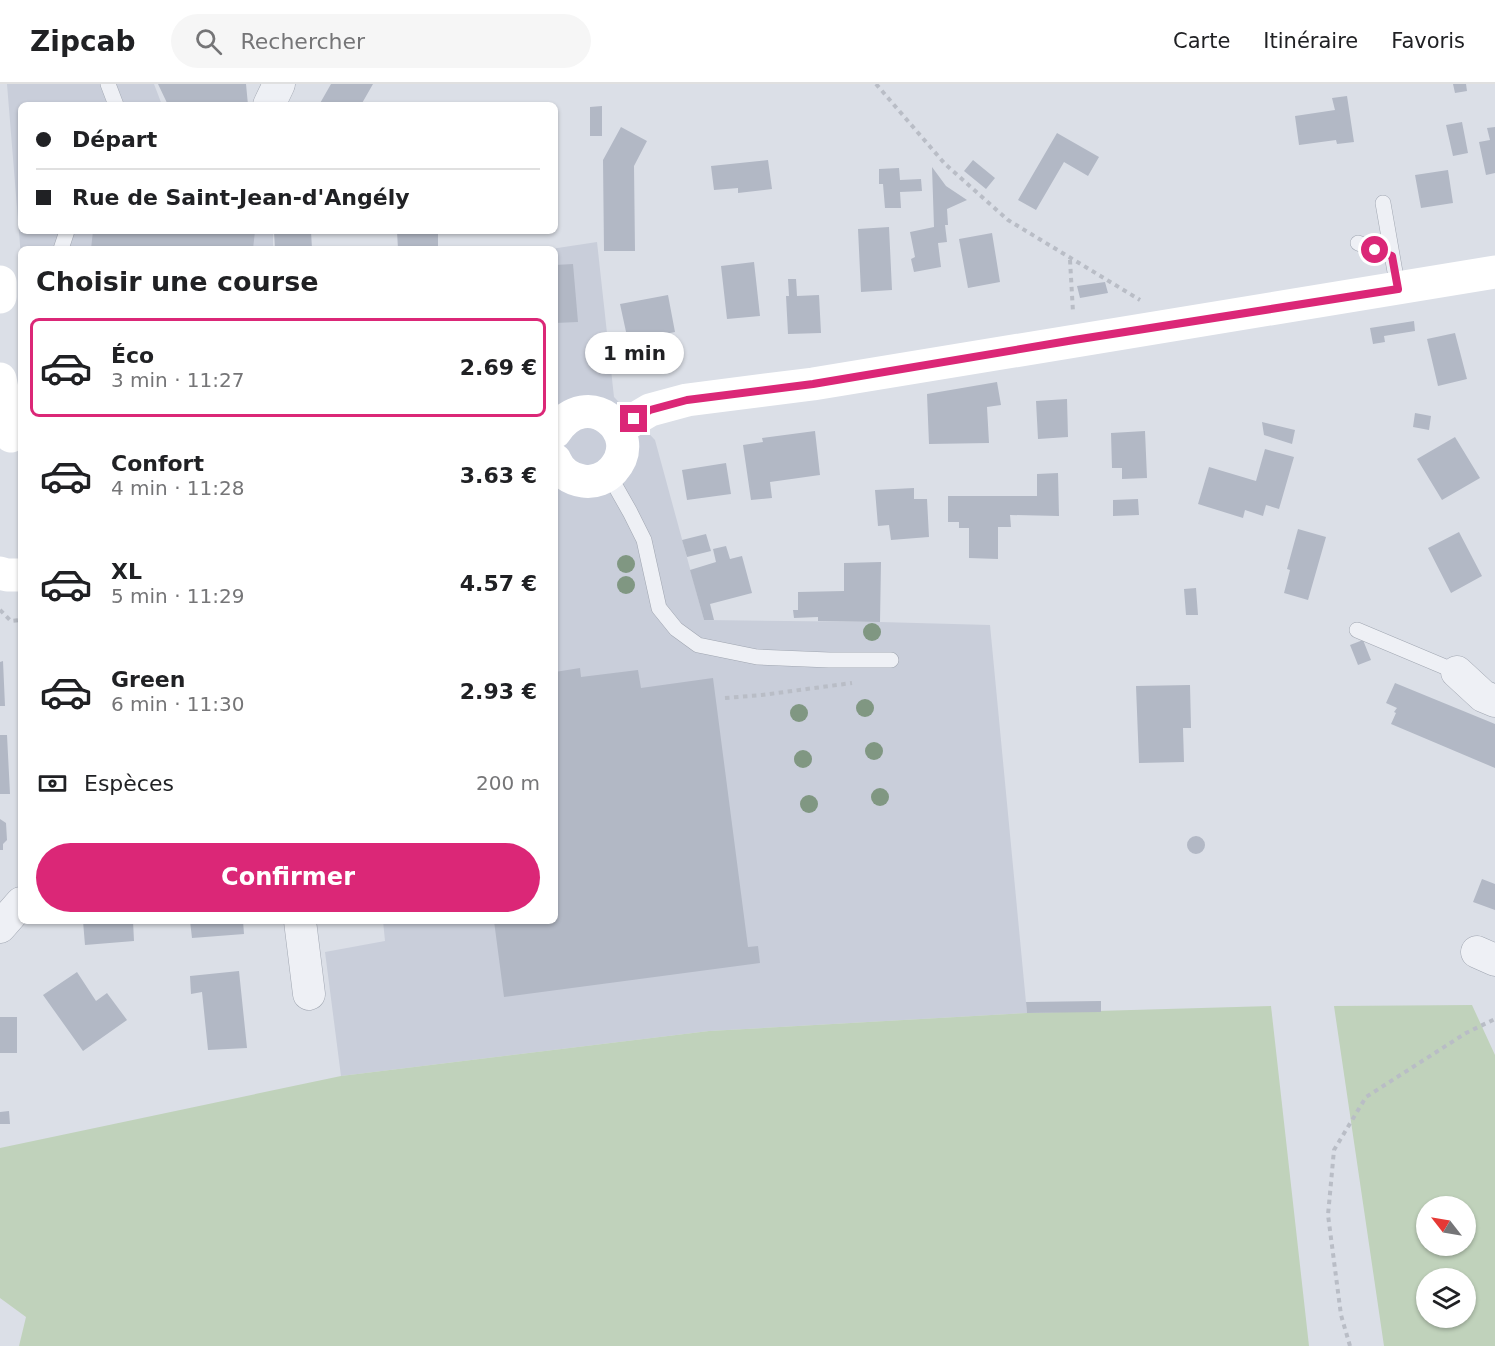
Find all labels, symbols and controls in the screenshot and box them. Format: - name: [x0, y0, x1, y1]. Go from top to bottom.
- search box: [171, 14, 591, 68]
- text: Zipcab: [30, 25, 135, 58]
- icon: search: [192, 25, 225, 58]
- text: Rechercher: [240, 29, 365, 54]
- text: Carte: [1173, 29, 1230, 53]
- text: Itinéraire: [1263, 29, 1358, 53]
- text: Favoris: [1391, 29, 1465, 53]
- text: Départ: [72, 127, 157, 152]
- text: Rue de Saint-Jean-d'Angély: [72, 185, 410, 210]
- route start: [1361, 236, 1388, 263]
- text: Choisir une course: [36, 266, 319, 297]
- callout: 1 min: [584, 332, 684, 374]
- icon: car: [39, 341, 93, 395]
- text: 1 min: [603, 341, 666, 365]
- text: Éco: [111, 343, 154, 368]
- text: 2.69 €: [460, 355, 537, 380]
- text: 3 min · 11:27: [111, 368, 245, 392]
- route end: [620, 405, 647, 432]
- icon: car: [39, 449, 93, 503]
- text: Confort: [111, 451, 204, 476]
- text: 3.63 €: [460, 463, 537, 488]
- text: 4 min · 11:28: [111, 476, 245, 500]
- icon: car: [39, 557, 93, 611]
- text: XL: [111, 559, 142, 584]
- text: 4.57 €: [460, 571, 537, 596]
- text: 5 min · 11:29: [111, 584, 245, 608]
- icon: car: [39, 665, 93, 719]
- text: Green: [111, 667, 185, 692]
- text: 2.93 €: [460, 679, 537, 704]
- text: 6 min · 11:30: [111, 692, 245, 716]
- icon: cash: [36, 767, 69, 800]
- text: Espèces: [84, 771, 174, 796]
- text: 200 m: [476, 771, 540, 795]
- button: Confirmer: [36, 843, 540, 912]
- north arrow: [1416, 1196, 1476, 1256]
- map controls: [1416, 1196, 1476, 1328]
- button: layers: [1416, 1268, 1476, 1328]

